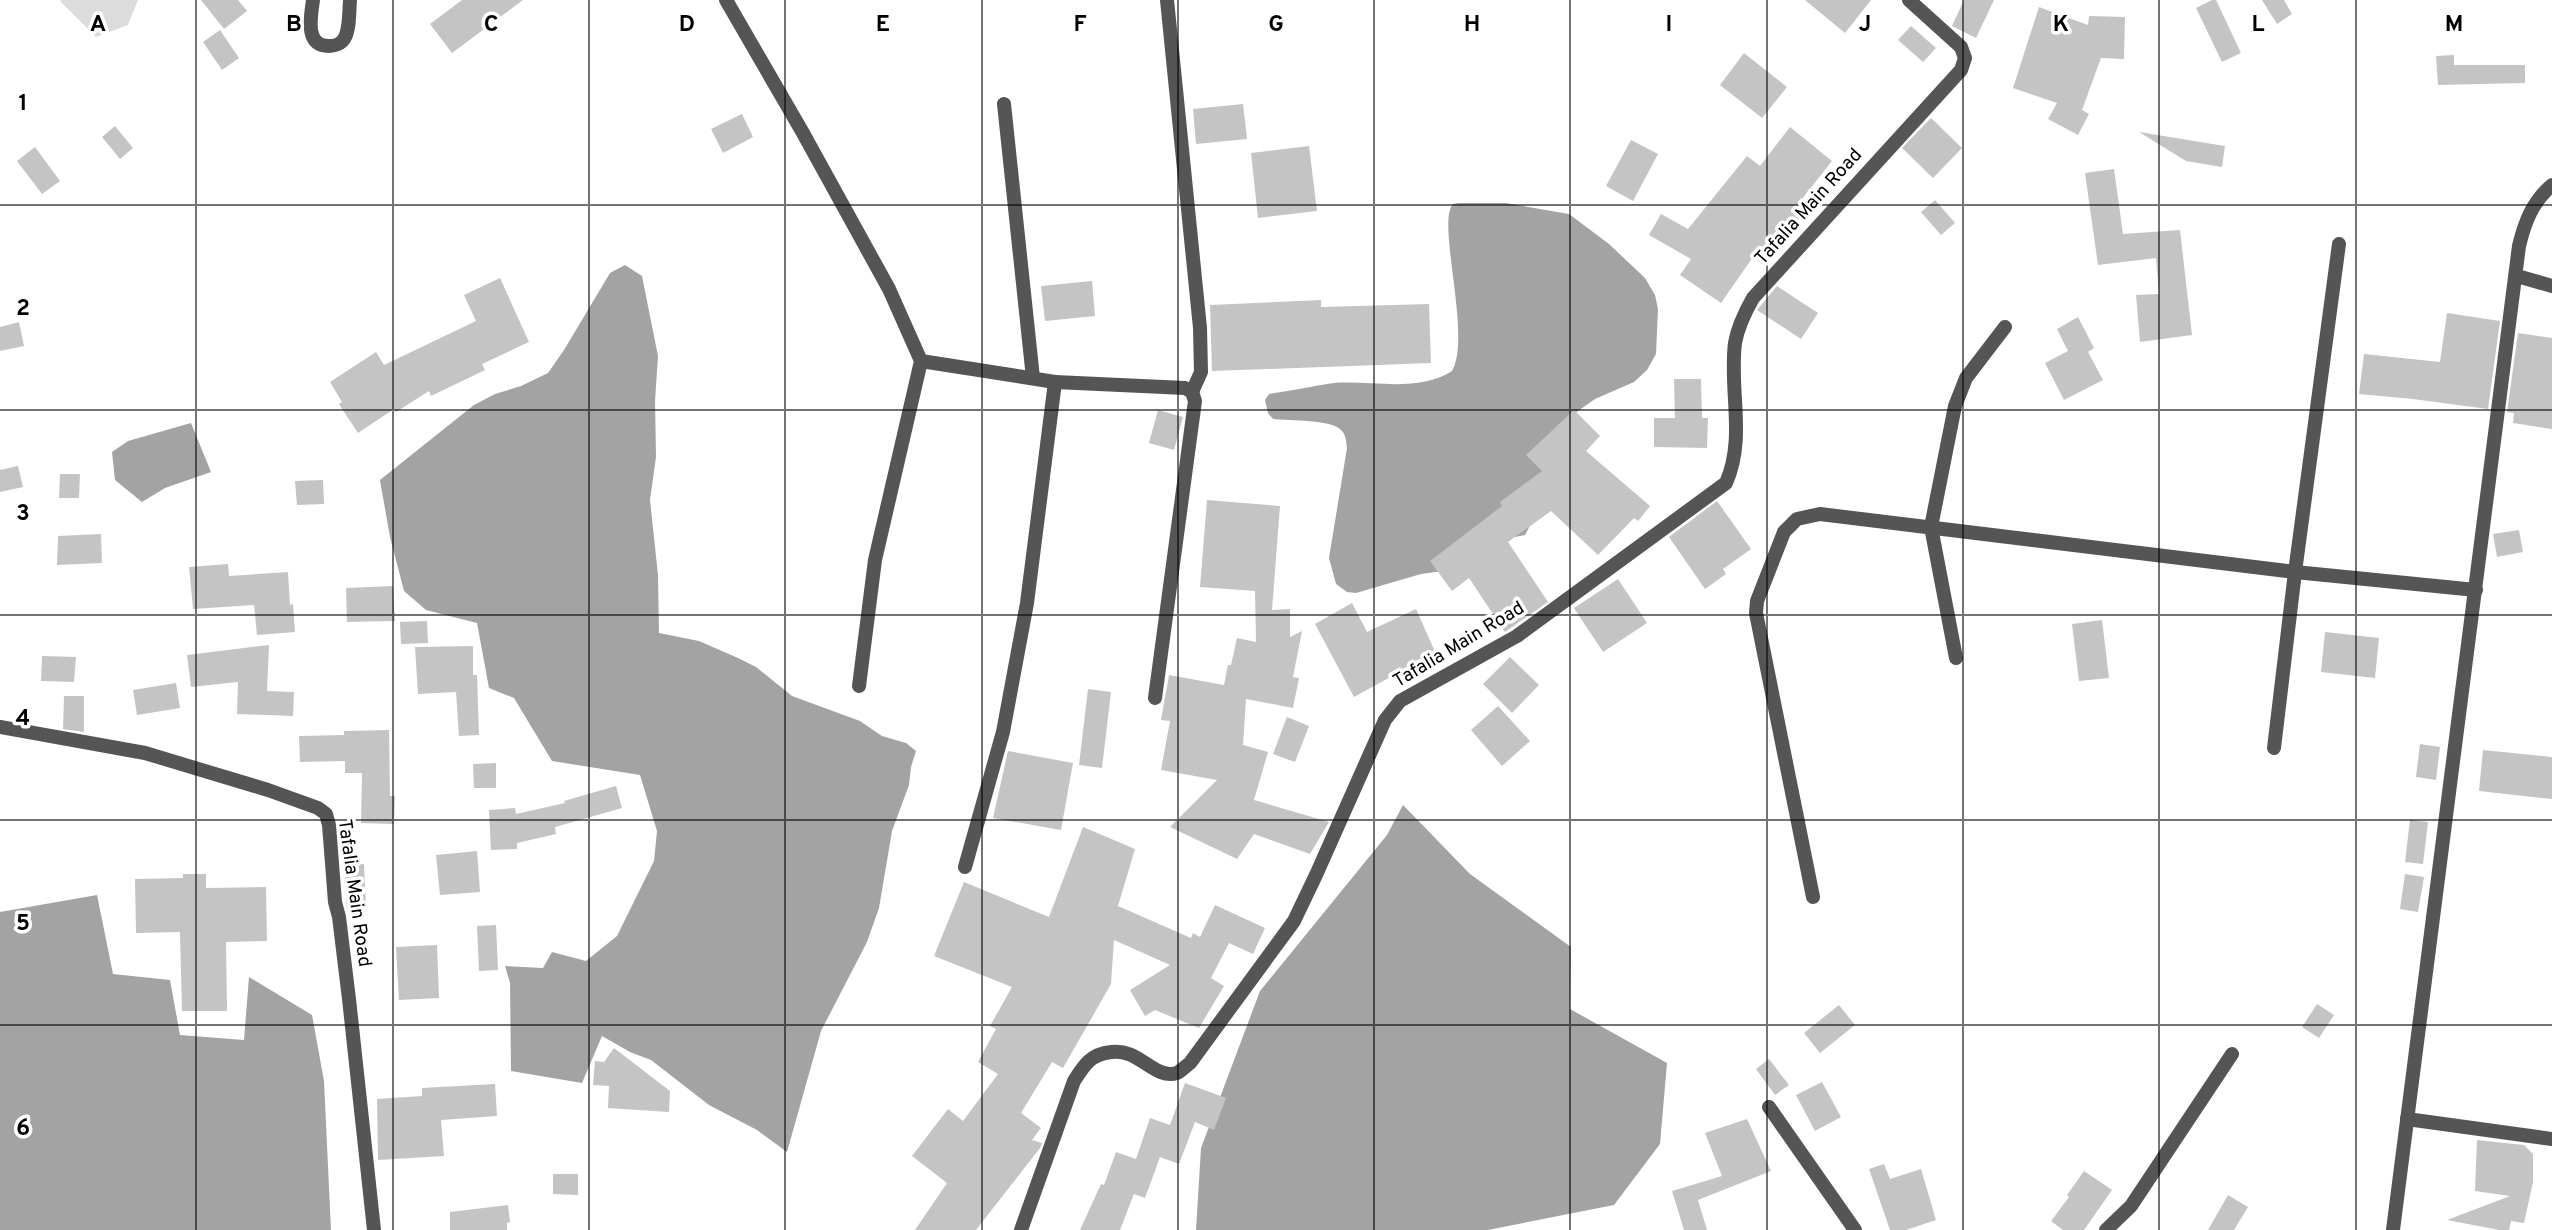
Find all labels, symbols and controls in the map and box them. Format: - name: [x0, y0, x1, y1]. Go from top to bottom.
- text: A: [90, 11, 106, 40]
- text: B: [286, 11, 302, 40]
- text: C: [484, 11, 498, 40]
- text: D: [679, 11, 695, 40]
- text: E: [876, 11, 890, 40]
- text: F: [1073, 11, 1087, 40]
- text: G: [1268, 11, 1284, 40]
- text: H: [1464, 11, 1480, 40]
- text: I: [1666, 11, 1672, 40]
- text: J: [1859, 11, 1871, 40]
- text: K: [2053, 11, 2069, 40]
- text: L: [2251, 11, 2265, 40]
- text: M: [2445, 11, 2463, 40]
- text: 1: [18, 90, 28, 119]
- street label: Tafalia Main Road: [1750, 144, 1868, 270]
- text: 2: [16, 295, 30, 324]
- text: 3: [16, 500, 30, 529]
- street label: Tafalia Main Road: [1389, 596, 1529, 694]
- text: 4: [16, 705, 30, 734]
- street label: Tafalia Main Road: [332, 818, 376, 968]
- text: 5: [16, 910, 30, 939]
- text: 6: [16, 1115, 30, 1144]

